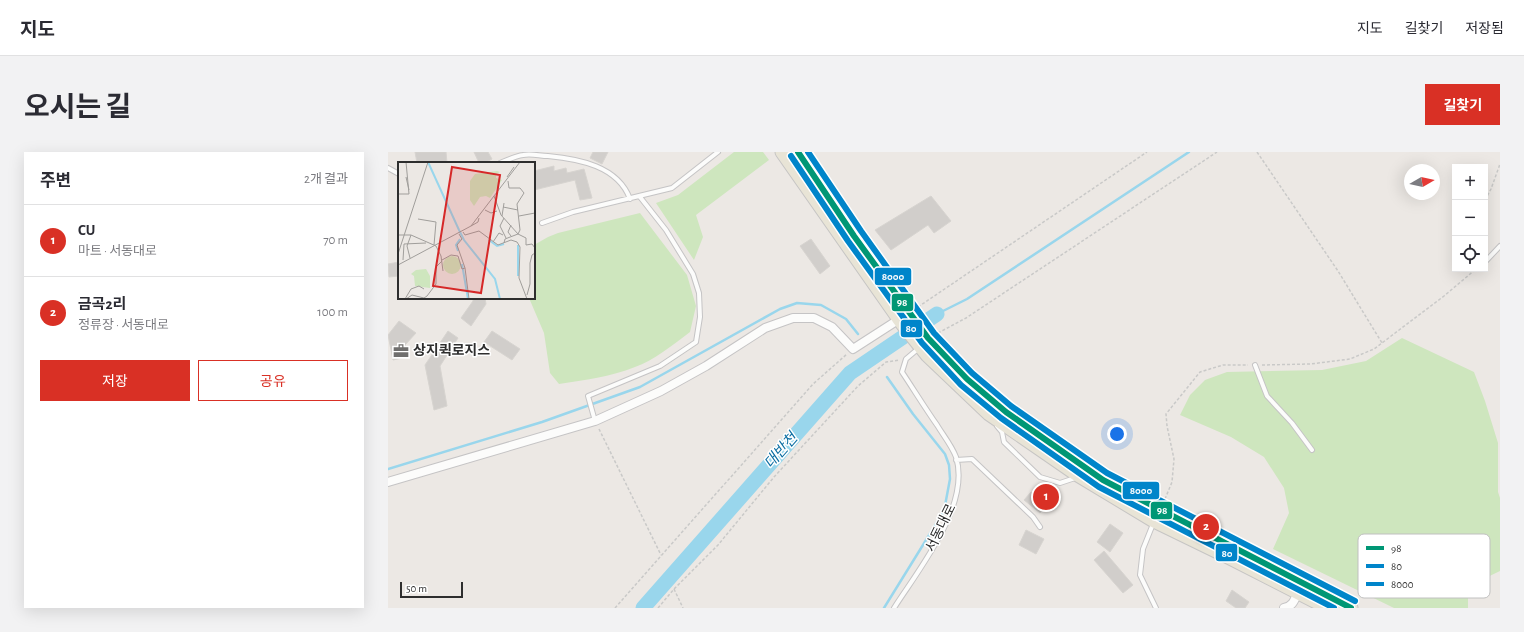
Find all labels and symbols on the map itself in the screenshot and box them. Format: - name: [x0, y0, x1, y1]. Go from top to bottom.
- inset map: [398, 162, 535, 299]
- north arrow: [1404, 164, 1440, 200]
- line badge: 8000: [874, 267, 912, 286]
- text: 8000: [882, 271, 905, 282]
- line badge: 98: [891, 293, 914, 312]
- text: 98: [897, 297, 907, 308]
- line badge: 80: [900, 319, 923, 338]
- text: 80: [905, 323, 917, 334]
- office icon: 상지퀵로지스: [392, 342, 410, 360]
- place label: 상지퀵로지스: [413, 343, 490, 358]
- your location: [1107, 424, 1127, 444]
- water label: 대반천: [761, 428, 802, 472]
- line badge: 8000: [1122, 481, 1160, 500]
- pin: 1: [1033, 482, 1059, 512]
- text: 8000: [1130, 485, 1153, 496]
- street label: 서동대로: [923, 501, 959, 554]
- line badge: 98: [1150, 501, 1173, 520]
- text: 98: [1157, 505, 1167, 516]
- pin: 2: [1193, 512, 1219, 542]
- legend: [1358, 534, 1490, 598]
- line badge: 80: [1215, 543, 1238, 562]
- text: 98: [1391, 543, 1401, 554]
- text: 80: [1221, 548, 1233, 559]
- text: 80: [1391, 561, 1402, 572]
- text: 8000: [1391, 579, 1414, 590]
- scale bar: [400, 580, 463, 599]

